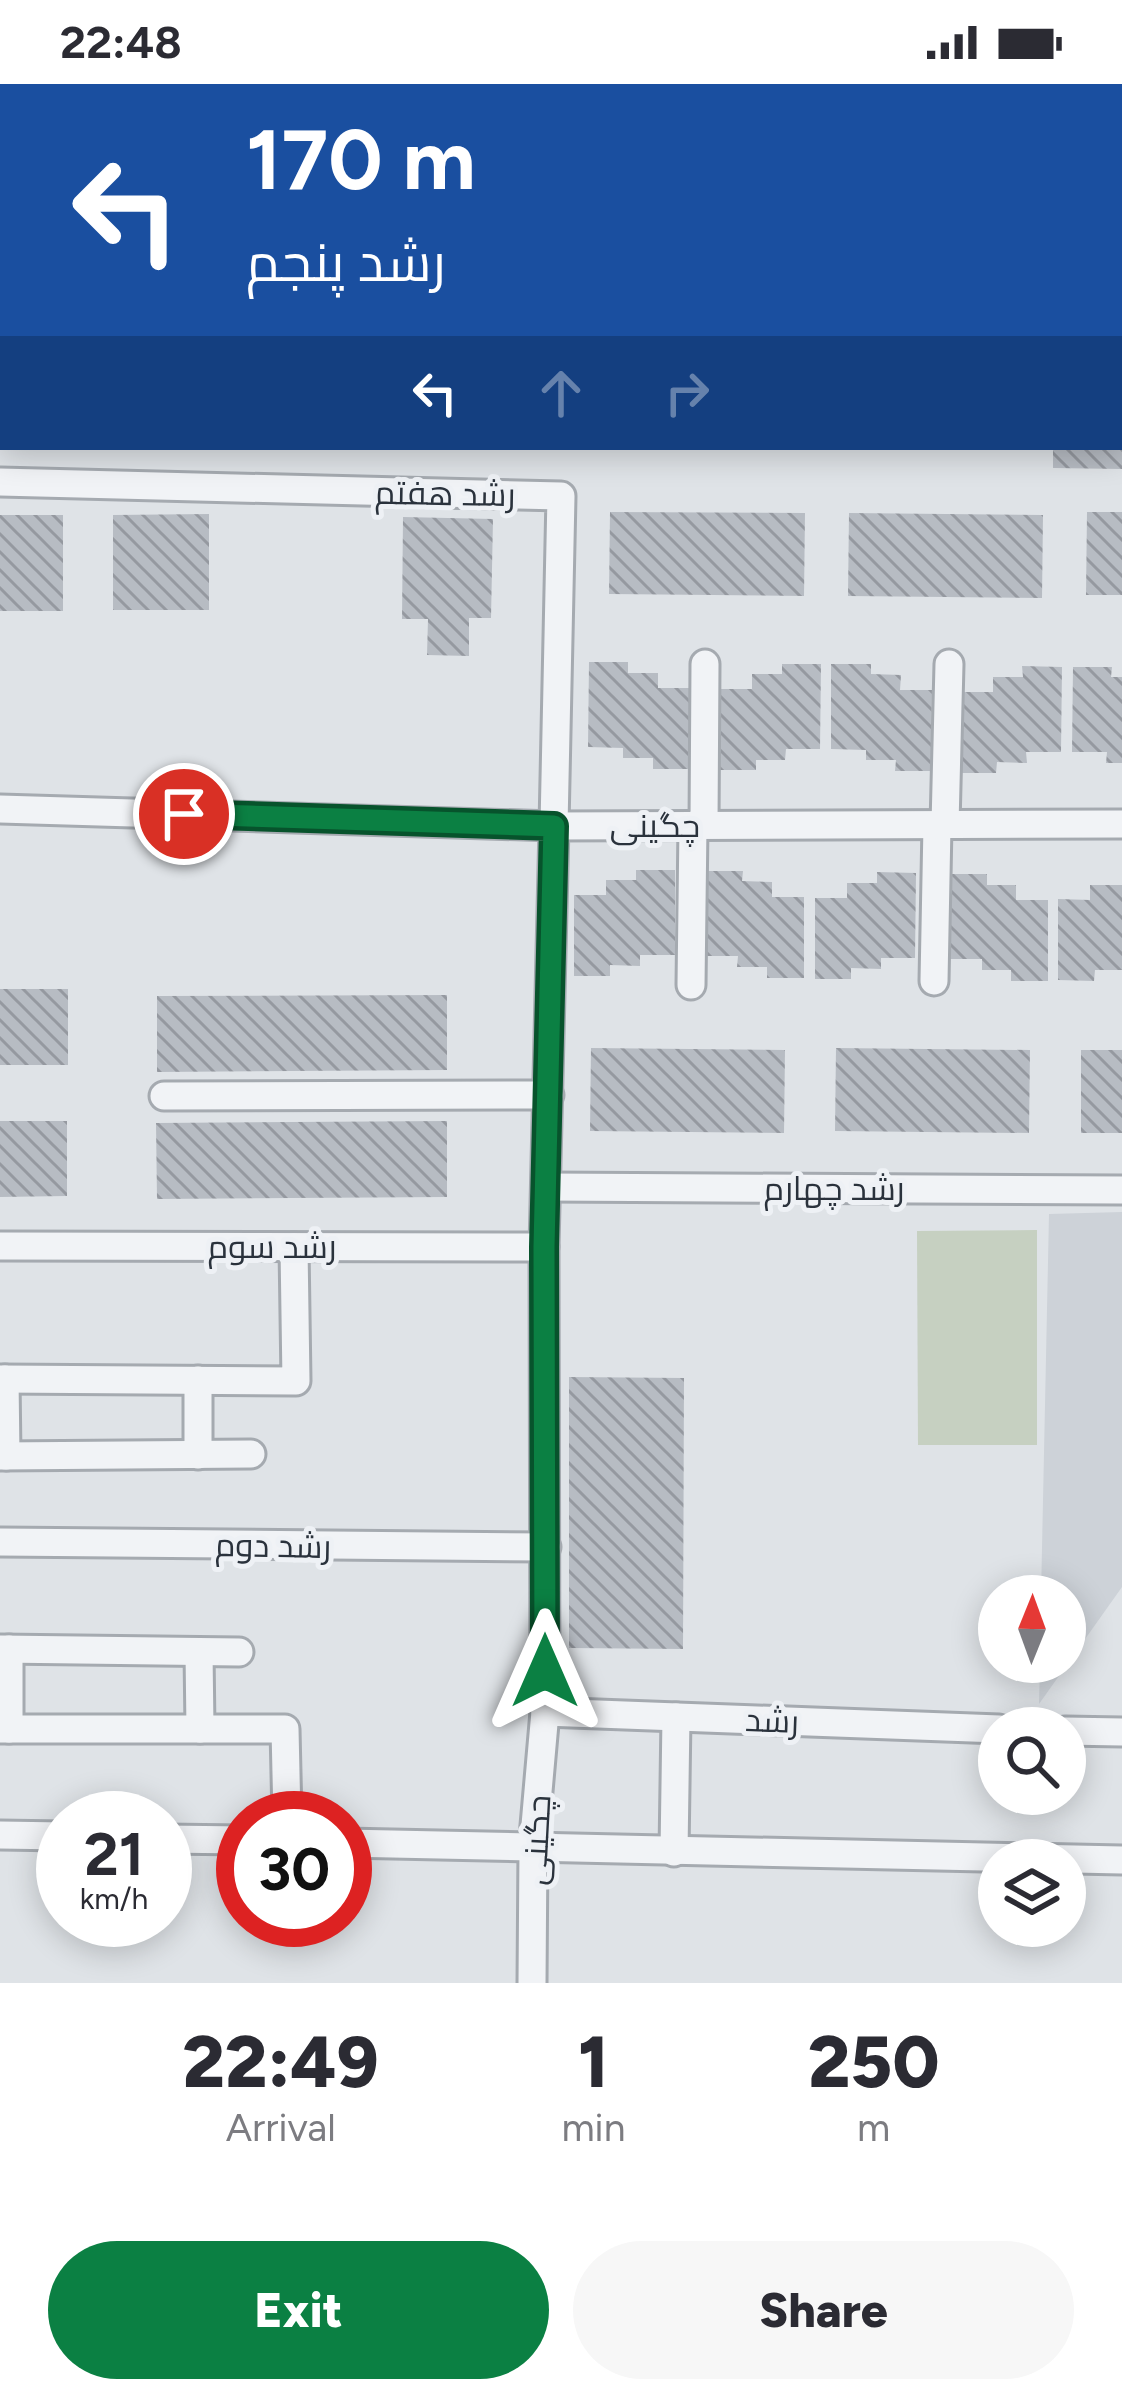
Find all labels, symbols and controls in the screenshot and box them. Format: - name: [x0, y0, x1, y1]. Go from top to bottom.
- text: 22:48: [60, 15, 182, 69]
- text: 170 m: [246, 109, 476, 210]
- icon: left: [48, 132, 204, 288]
- text: رشد پنجم: [246, 230, 446, 295]
- icon: left: [402, 360, 468, 426]
- icon: ahead: [528, 360, 594, 426]
- icon: right: [654, 360, 720, 426]
- street label: رشد هفتم: [374, 473, 516, 517]
- pin: [133, 763, 235, 865]
- icon: arrive: [151, 781, 217, 847]
- street label: چگینی: [610, 806, 700, 847]
- street label: رشد چهارم: [764, 1169, 904, 1211]
- street label: رشد سوم: [208, 1227, 336, 1269]
- street label: رشد دوم: [214, 1525, 332, 1569]
- north arrow: [978, 1575, 1086, 1683]
- map controls: [978, 1575, 1086, 1947]
- position arrow: [482, 1608, 608, 1734]
- street label: رشد: [745, 1700, 799, 1741]
- button: search: [978, 1707, 1086, 1815]
- speed limit sign: 30: [216, 1791, 372, 1947]
- street label: چگینی: [515, 1794, 560, 1886]
- text: 21: [84, 1818, 144, 1890]
- button: layers: [978, 1839, 1086, 1947]
- text: km/h: [80, 1880, 148, 1917]
- text: 22:49: [183, 2019, 379, 2105]
- text: 1: [578, 2019, 609, 2105]
- text: 250: [808, 2019, 939, 2105]
- text: Arrival: [226, 2104, 336, 2151]
- text: min: [561, 2104, 625, 2151]
- text: m: [857, 2104, 890, 2151]
- button: Exit: [48, 2241, 549, 2379]
- button: Share: [573, 2241, 1074, 2379]

